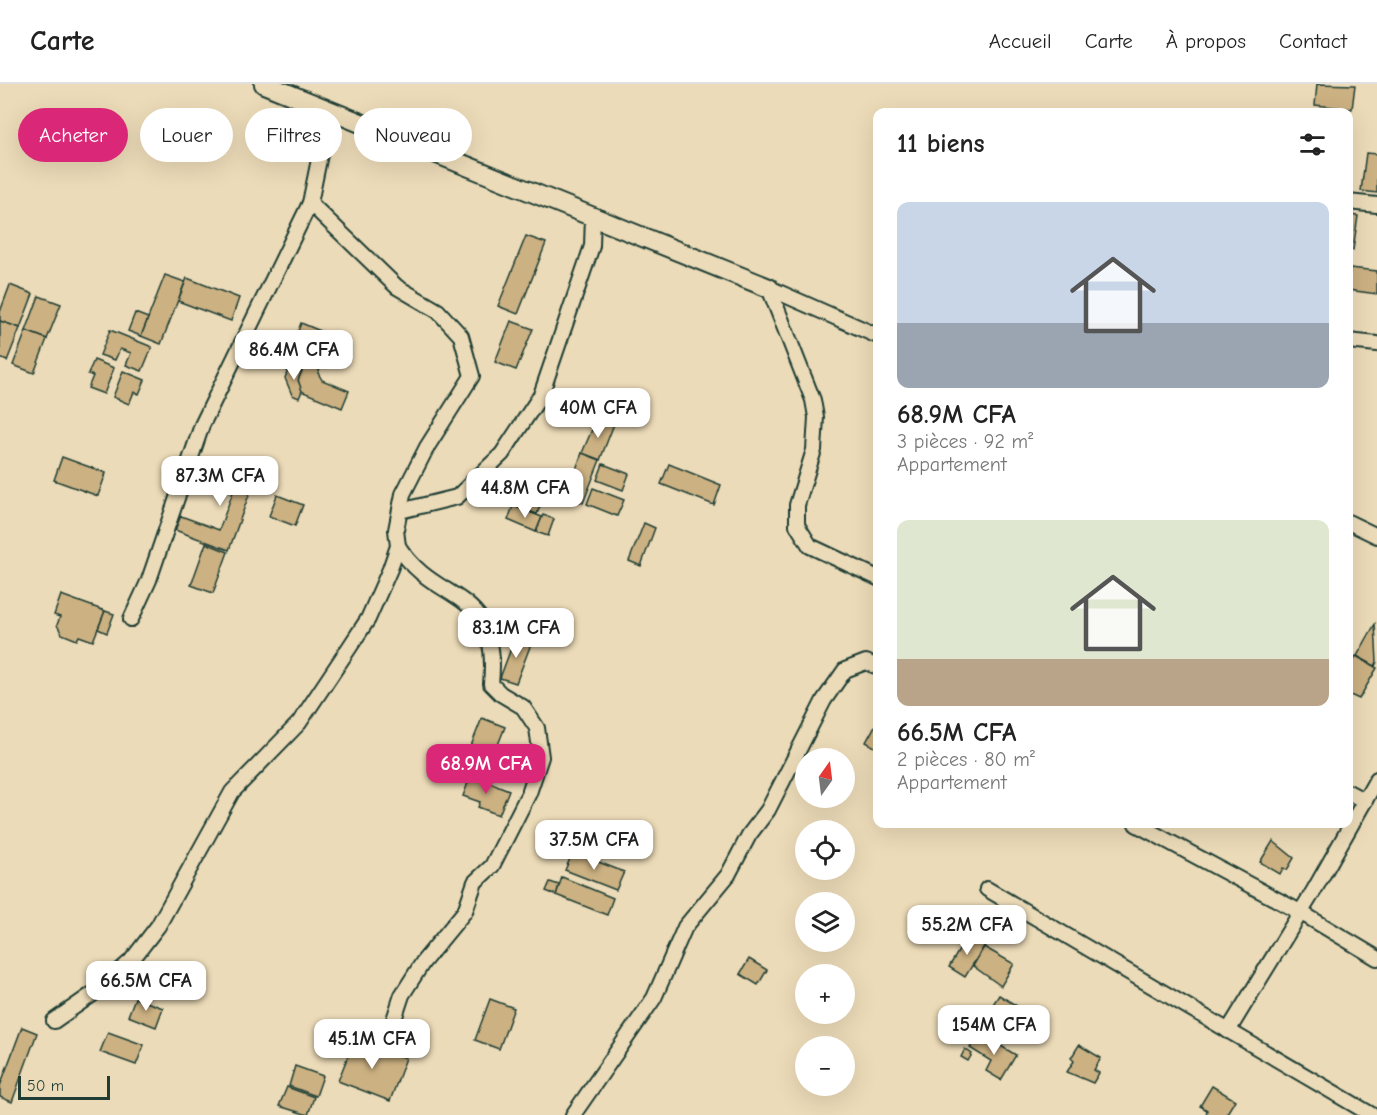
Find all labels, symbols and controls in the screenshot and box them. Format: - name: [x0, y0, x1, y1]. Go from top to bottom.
- text: Carte: [30, 25, 95, 57]
- text: Accueil: [989, 29, 1052, 53]
- text: Carte: [1085, 29, 1133, 53]
- text: À propos: [1166, 29, 1246, 53]
- text: Contact: [1279, 29, 1347, 53]
- chip: Acheter: [18, 108, 128, 162]
- chip: Louer: [140, 108, 233, 162]
- chip: Filtres: [245, 108, 342, 162]
- chip: Nouveau: [354, 108, 472, 162]
- icon: filters: [1296, 128, 1329, 161]
- text: 11 biens: [897, 129, 985, 159]
- icon: home: [1059, 241, 1167, 349]
- pin: 86.4M CFA: [225, 330, 363, 381]
- text: 86.4M CFA: [249, 338, 339, 361]
- pin: 40M CFA: [543, 388, 653, 439]
- text: 40M CFA: [559, 396, 637, 419]
- text: 68.9M CFA: [897, 400, 1016, 430]
- text: 3 pièces · 92 m²: [897, 430, 1033, 453]
- text: Appartement: [897, 453, 1007, 476]
- pin: 87.3M CFA: [151, 456, 289, 507]
- text: 87.3M CFA: [175, 464, 265, 487]
- pin: 44.8M CFA: [456, 468, 594, 519]
- text: 44.8M CFA: [480, 476, 570, 499]
- icon: home: [1059, 559, 1167, 667]
- pin: 83.1M CFA: [447, 608, 585, 659]
- text: 83.1M CFA: [472, 616, 560, 639]
- text: 66.5M CFA: [897, 718, 1016, 748]
- pin: 68.9M CFA: [417, 744, 555, 795]
- north arrow: [795, 748, 855, 808]
- map controls: [795, 748, 855, 1096]
- text: 2 pièces · 80 m²: [897, 748, 1035, 771]
- text: 68.9M CFA: [440, 752, 532, 775]
- text: Appartement: [897, 771, 1007, 794]
- pin: 37.5M CFA: [525, 820, 663, 871]
- button: locate: [795, 820, 855, 880]
- text: 37.5M CFA: [549, 828, 639, 851]
- button: layers: [795, 892, 855, 952]
- pin: 55.2M CFA: [898, 905, 1036, 956]
- text: 55.2M CFA: [921, 913, 1013, 936]
- pin: 66.5M CFA: [77, 961, 215, 1012]
- button: +: [795, 964, 855, 1024]
- text: 66.5M CFA: [100, 969, 192, 992]
- pin: 154M CFA: [932, 1005, 1056, 1056]
- text: 154M CFA: [952, 1013, 1036, 1036]
- pin: 45.1M CFA: [303, 1019, 441, 1070]
- text: 45.1M CFA: [328, 1027, 416, 1050]
- button: −: [795, 1036, 855, 1096]
- scale bar: [18, 1073, 110, 1100]
- text: 50 m: [27, 1077, 64, 1095]

